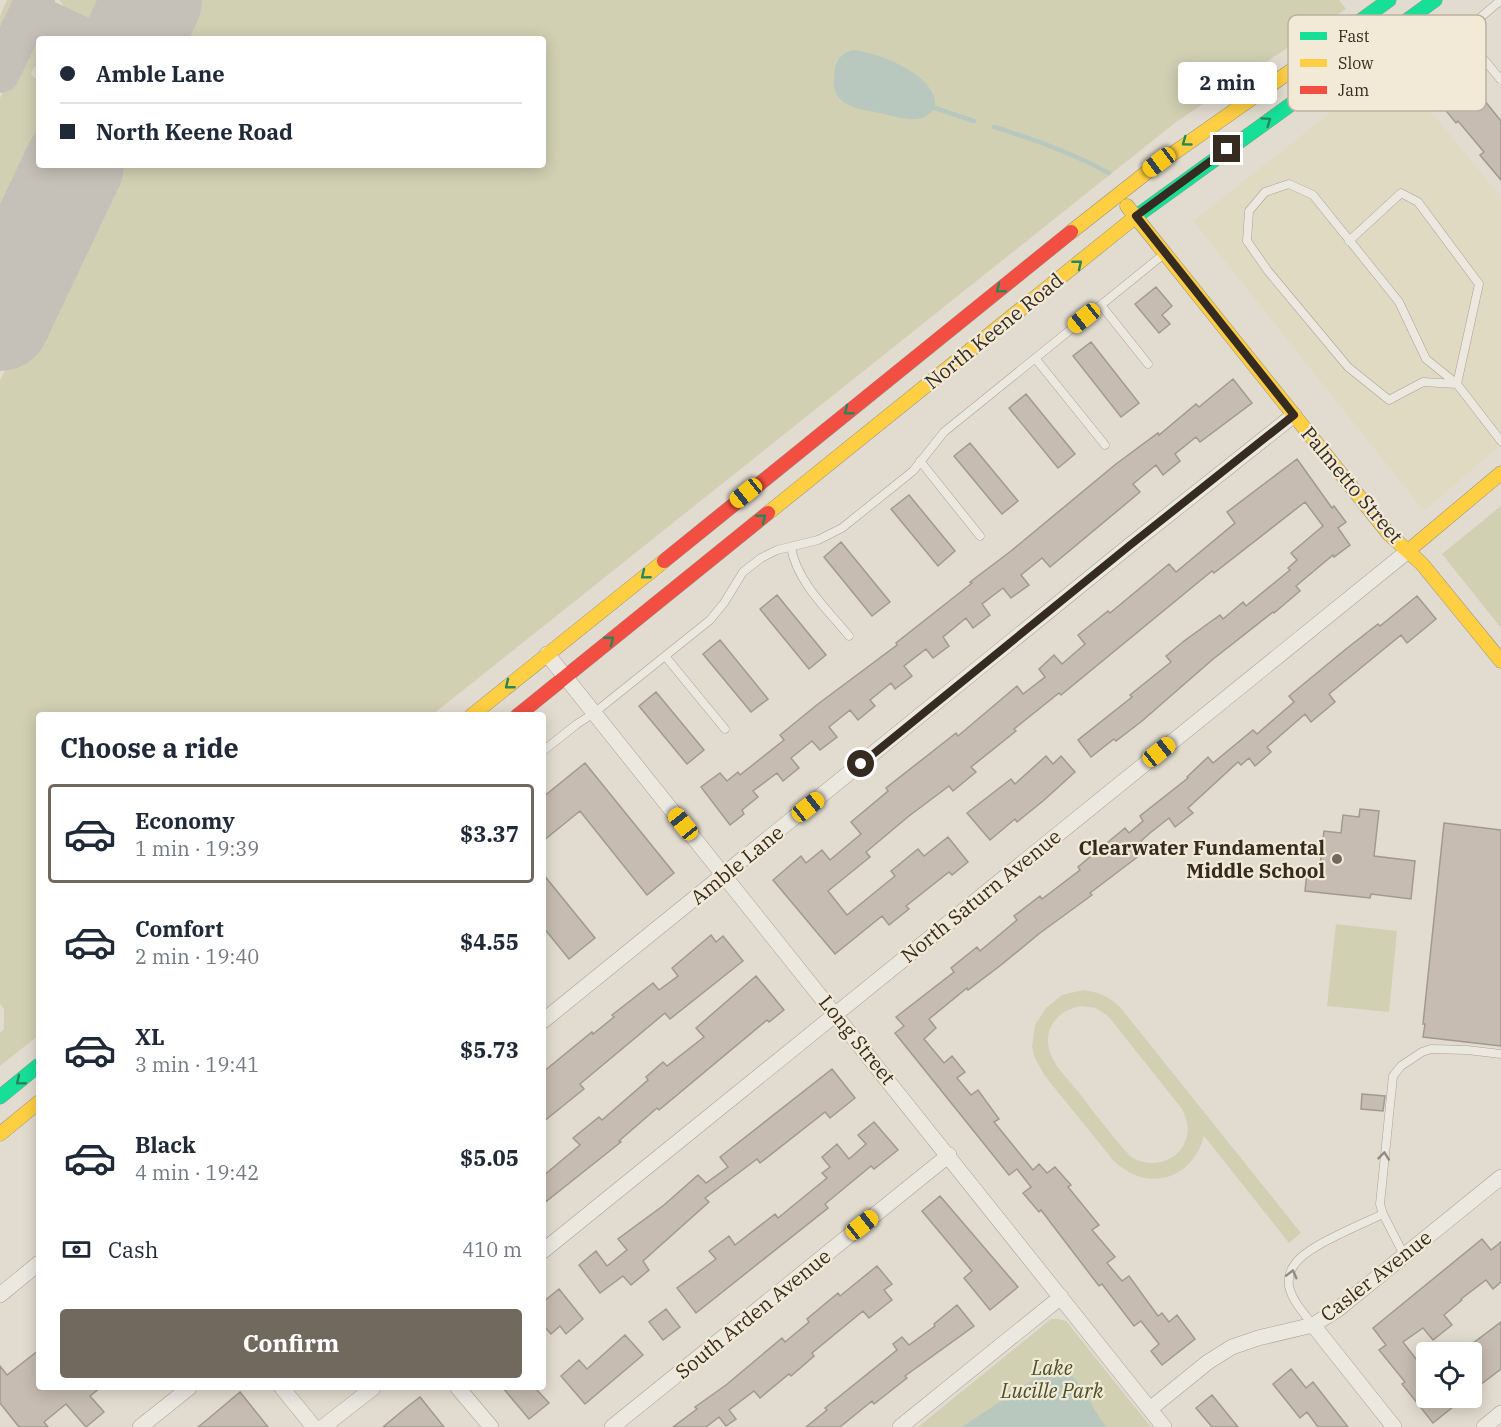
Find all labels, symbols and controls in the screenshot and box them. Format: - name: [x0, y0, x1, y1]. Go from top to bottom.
- legend: [1288, 15, 1486, 111]
- text: Fast: [1338, 26, 1370, 46]
- text: Slow: [1338, 53, 1374, 73]
- text: Amble Lane: [96, 59, 225, 88]
- callout: 2 min: [1178, 62, 1276, 104]
- text: 2 min: [1200, 69, 1256, 96]
- text: Jam: [1338, 80, 1369, 100]
- text: North Keene Road: [96, 117, 293, 146]
- one-way arrow: [1260, 117, 1271, 128]
- one-way arrow: [1182, 135, 1193, 146]
- route end: [1213, 135, 1240, 162]
- car: [1139, 144, 1179, 180]
- one-way arrow: [1071, 260, 1082, 271]
- street label: North Keene Road: [919, 266, 1069, 395]
- one-way arrow: [996, 281, 1007, 292]
- car: [1064, 300, 1104, 336]
- one-way arrow: [844, 404, 855, 415]
- street label: Palmetto Street: [1295, 420, 1409, 549]
- car: [726, 475, 766, 511]
- one-way arrow: [756, 514, 767, 525]
- one-way arrow: [641, 567, 652, 578]
- one-way arrow: [604, 636, 615, 647]
- one-way arrow: [505, 677, 516, 688]
- text: Choose a ride: [60, 730, 239, 765]
- car: [1139, 734, 1179, 770]
- route start: [847, 750, 874, 777]
- car: [788, 789, 828, 825]
- car: [665, 804, 701, 844]
- text: Economy: [135, 806, 235, 835]
- icon: car: [63, 807, 117, 861]
- text: $3.37: [460, 819, 519, 848]
- street label: Amble Lane: [685, 819, 789, 910]
- street label: North Saturn Avenue: [895, 823, 1066, 969]
- place label: Clearwater Fundamental Middle School: [1078, 834, 1325, 884]
- text: 1 min · 19:39: [135, 835, 259, 862]
- marker: Clearwater Fundamental Middle School: [1330, 852, 1344, 866]
- text: Comfort: [135, 914, 224, 943]
- icon: car: [63, 915, 117, 969]
- text: $4.55: [460, 927, 519, 956]
- text: 2 min · 19:40: [135, 943, 259, 970]
- street label: Long Street: [813, 989, 902, 1090]
- text: XL: [135, 1022, 165, 1051]
- icon: car: [63, 1023, 117, 1077]
- text: $5.73: [460, 1035, 519, 1064]
- text: 3 min · 19:41: [135, 1051, 259, 1078]
- one-way arrow: [15, 1073, 26, 1084]
- text: Black: [135, 1130, 196, 1159]
- icon: car: [63, 1131, 117, 1185]
- text: $5.05: [460, 1143, 519, 1172]
- one-way arrow: [1377, 1151, 1390, 1160]
- text: 4 min · 19:42: [135, 1159, 259, 1186]
- car: [842, 1207, 882, 1243]
- street label: Casler Avenue: [1315, 1224, 1437, 1327]
- icon: cash: [60, 1233, 93, 1266]
- text: Cash: [108, 1235, 159, 1264]
- text: 410 m: [462, 1236, 522, 1263]
- street label: South Arden Avenue: [669, 1242, 836, 1385]
- one-way arrow: [1284, 1269, 1297, 1279]
- button: Confirm: [60, 1309, 522, 1378]
- map controls: [1416, 1342, 1482, 1408]
- button: locate: [1416, 1342, 1482, 1408]
- park label: Lake Lucille Park: [1000, 1354, 1104, 1404]

